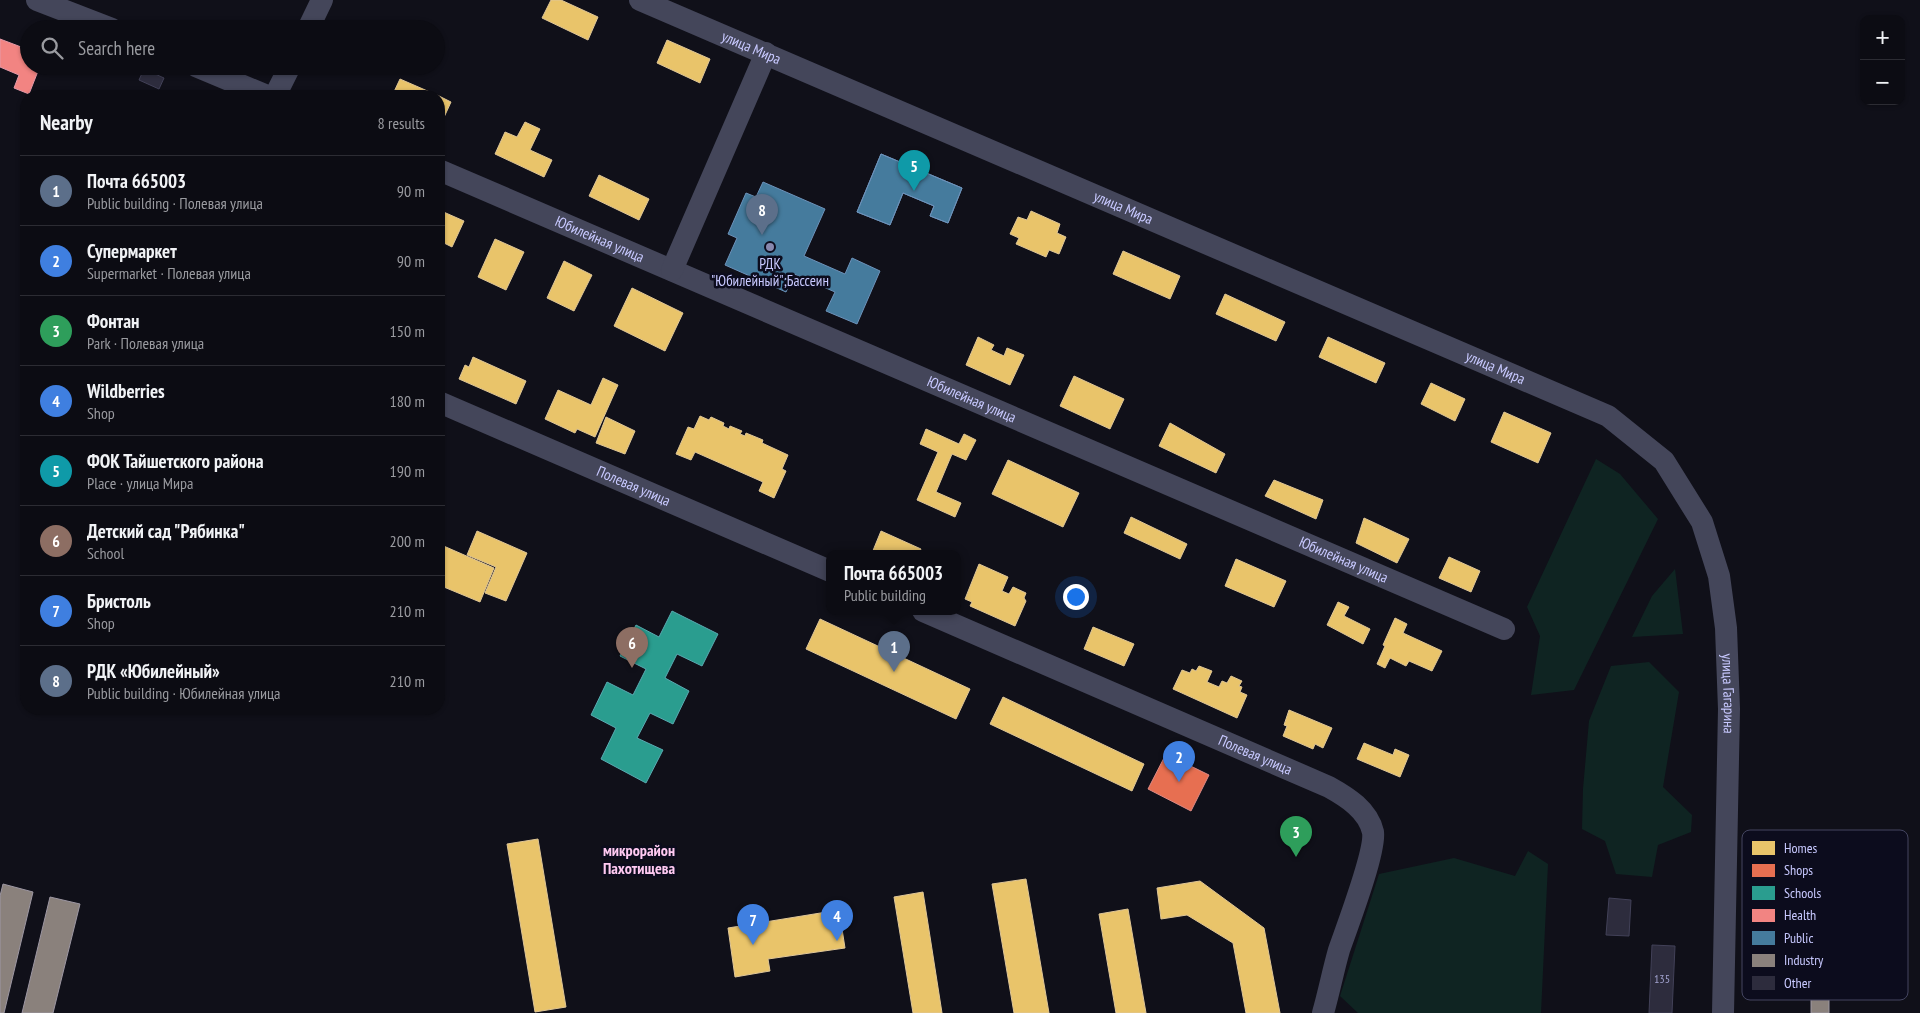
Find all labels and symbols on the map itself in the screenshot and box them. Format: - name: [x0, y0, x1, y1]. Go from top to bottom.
- street label: улица Мира: [719, 26, 784, 68]
- pin: 5: [898, 150, 930, 191]
- street label: улица Мира: [1091, 186, 1156, 228]
- pin: 8: [746, 194, 778, 235]
- street label: Юбилейная улица: [553, 211, 647, 266]
- marker: РДК "Юбилейный";Бассеин: [764, 241, 776, 253]
- place label: РДК "Юбилейный";Бассеин: [711, 254, 829, 290]
- street label: улица Мира: [1463, 346, 1528, 388]
- street label: Юбилейная улица: [924, 372, 1019, 427]
- street label: Полевая улица: [594, 461, 674, 510]
- street label: Юбилейная улица: [1296, 532, 1391, 587]
- your location: [1063, 584, 1089, 610]
- pin: 6: [616, 627, 648, 668]
- pin: 1: [878, 631, 910, 672]
- street label: улица Гагарина: [1718, 653, 1739, 734]
- street label: Полевая улица: [1216, 730, 1295, 779]
- pin: 2: [1163, 741, 1195, 782]
- pin: 3: [1280, 816, 1312, 857]
- legend: [1742, 830, 1908, 1000]
- text: Homes: [1784, 839, 1817, 857]
- district label: микрорайон Пахотищева: [603, 840, 676, 878]
- text: Shops: [1784, 861, 1813, 879]
- text: Schools: [1784, 884, 1821, 902]
- pin: 4: [821, 900, 853, 941]
- pin: 7: [737, 904, 769, 945]
- text: Health: [1784, 906, 1816, 924]
- text: Public: [1784, 929, 1813, 947]
- text: Industry: [1784, 951, 1824, 969]
- house number: 135: [1654, 971, 1670, 986]
- text: Other: [1784, 974, 1811, 992]

